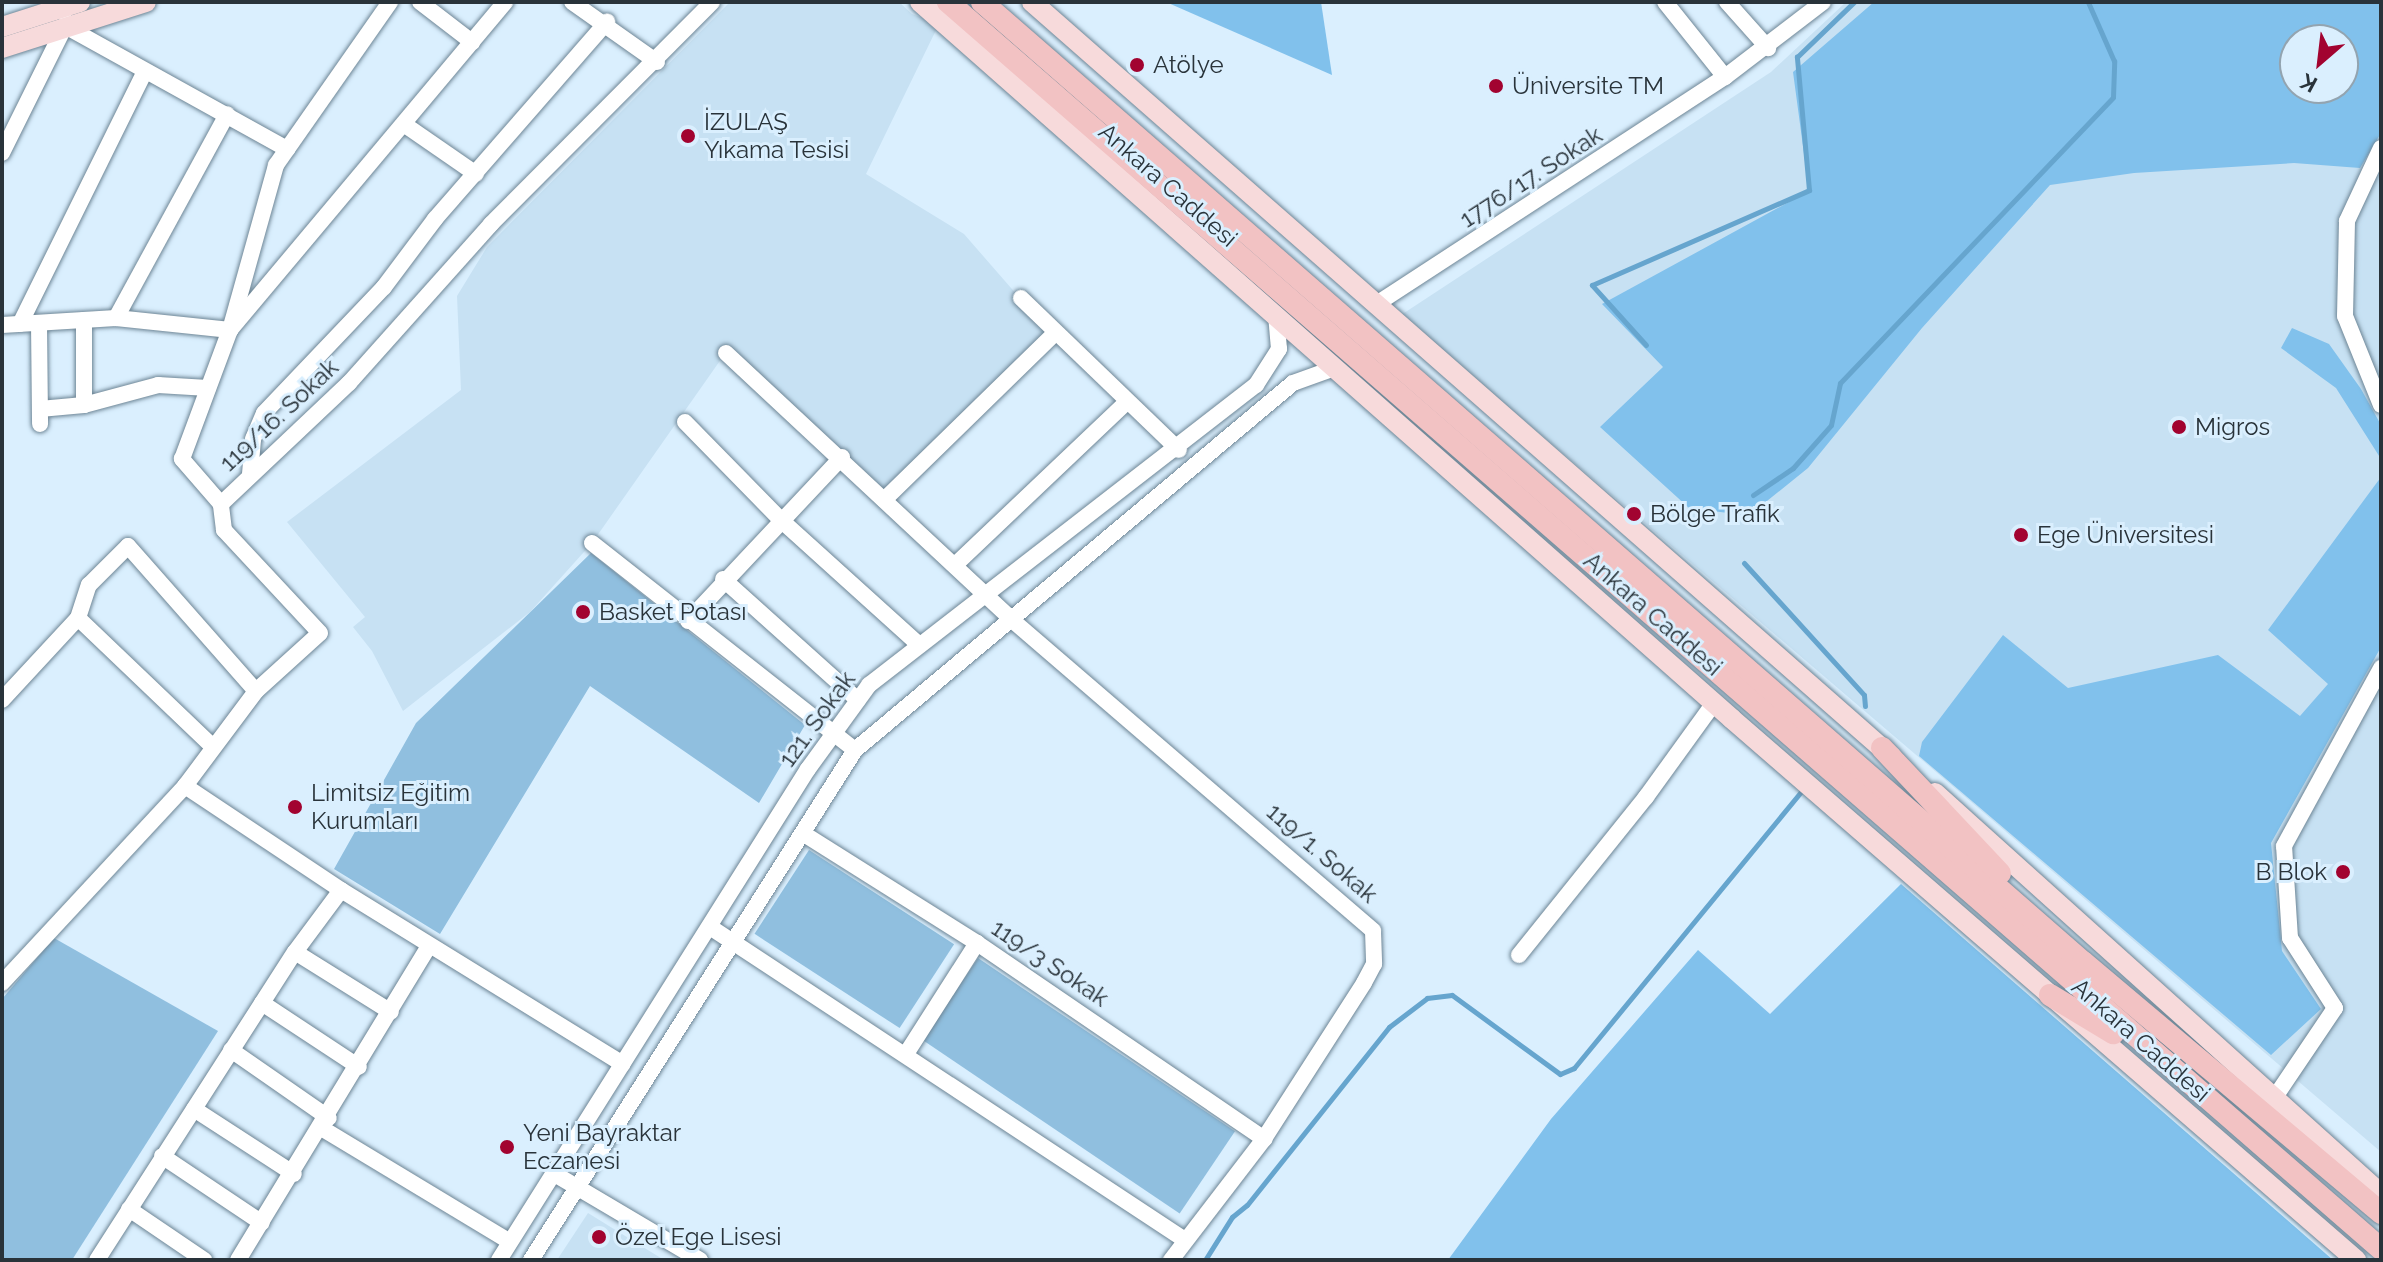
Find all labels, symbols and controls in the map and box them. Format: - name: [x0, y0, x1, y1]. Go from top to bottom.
- north arrow: [2279, 24, 2359, 104]
- place label: Atölye: [1153, 51, 1224, 79]
- marker: Atölye: [1128, 56, 1146, 74]
- text: K: [2296, 68, 2321, 98]
- place label: Üniversite TM: [1512, 72, 1665, 100]
- marker: Üniversite TM: [1487, 77, 1505, 95]
- place label: İZULAŞ Yıkama Tesisi: [704, 108, 850, 164]
- street label: Ankara Caddesi: [1093, 117, 1243, 253]
- street label: 1776/17. Sokak: [1455, 120, 1607, 234]
- marker: İZULAŞ Yıkama Tesisi: [679, 127, 697, 145]
- street label: 119/16. Sokak: [214, 353, 344, 477]
- place label: Migros: [2195, 413, 2270, 441]
- marker: Migros: [2170, 418, 2188, 436]
- place label: Bölge Trafik: [1650, 500, 1780, 528]
- marker: Bölge Trafik: [1625, 505, 1643, 523]
- place label: Ege Üniversitesi: [2037, 521, 2214, 549]
- marker: Ege Üniversitesi: [2012, 526, 2030, 544]
- street label: Ankara Caddesi: [1578, 546, 1728, 682]
- place label: Basket Potası: [599, 598, 747, 626]
- marker: Basket Potası: [574, 603, 592, 621]
- street label: 121. Sokak: [773, 666, 861, 772]
- place label: Limitsiz Eğitim Kurumları: [311, 779, 470, 835]
- street label: 119/1. Sokak: [1261, 797, 1383, 909]
- marker: Limitsiz Eğitim Kurumları: [286, 798, 304, 816]
- place label: B Blok: [2255, 858, 2327, 886]
- marker: B Blok: [2334, 863, 2352, 881]
- street label: 119/3 Sokak: [986, 913, 1114, 1013]
- street label: Ankara Caddesi: [2066, 972, 2216, 1108]
- place label: Yeni Bayraktar Eczanesi: [523, 1119, 681, 1175]
- marker: Yeni Bayraktar Eczanesi: [498, 1138, 516, 1156]
- place label: Özel Ege Lisesi: [615, 1223, 782, 1251]
- marker: Özel Ege Lisesi: [590, 1228, 608, 1246]

